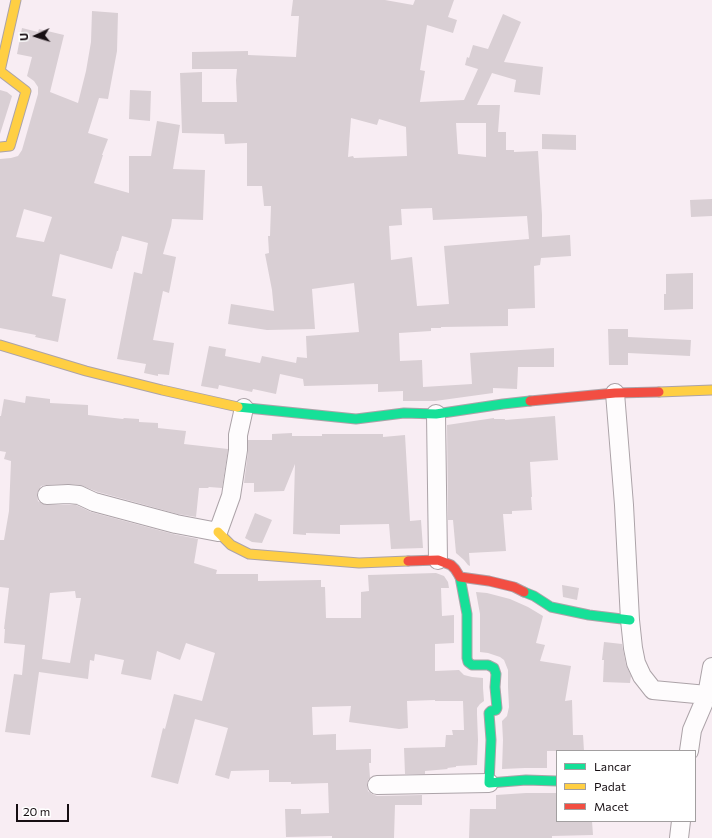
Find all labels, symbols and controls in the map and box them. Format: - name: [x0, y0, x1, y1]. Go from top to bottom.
- north arrow: [16, 16, 56, 56]
- text: U: [17, 32, 30, 41]
- legend: [556, 750, 696, 822]
- text: Lancar: [594, 759, 631, 773]
- text: Padat: [594, 779, 626, 793]
- scale bar: [18, 796, 71, 822]
- text: Macet: [594, 799, 629, 813]
- text: 20 m: [23, 804, 50, 818]

